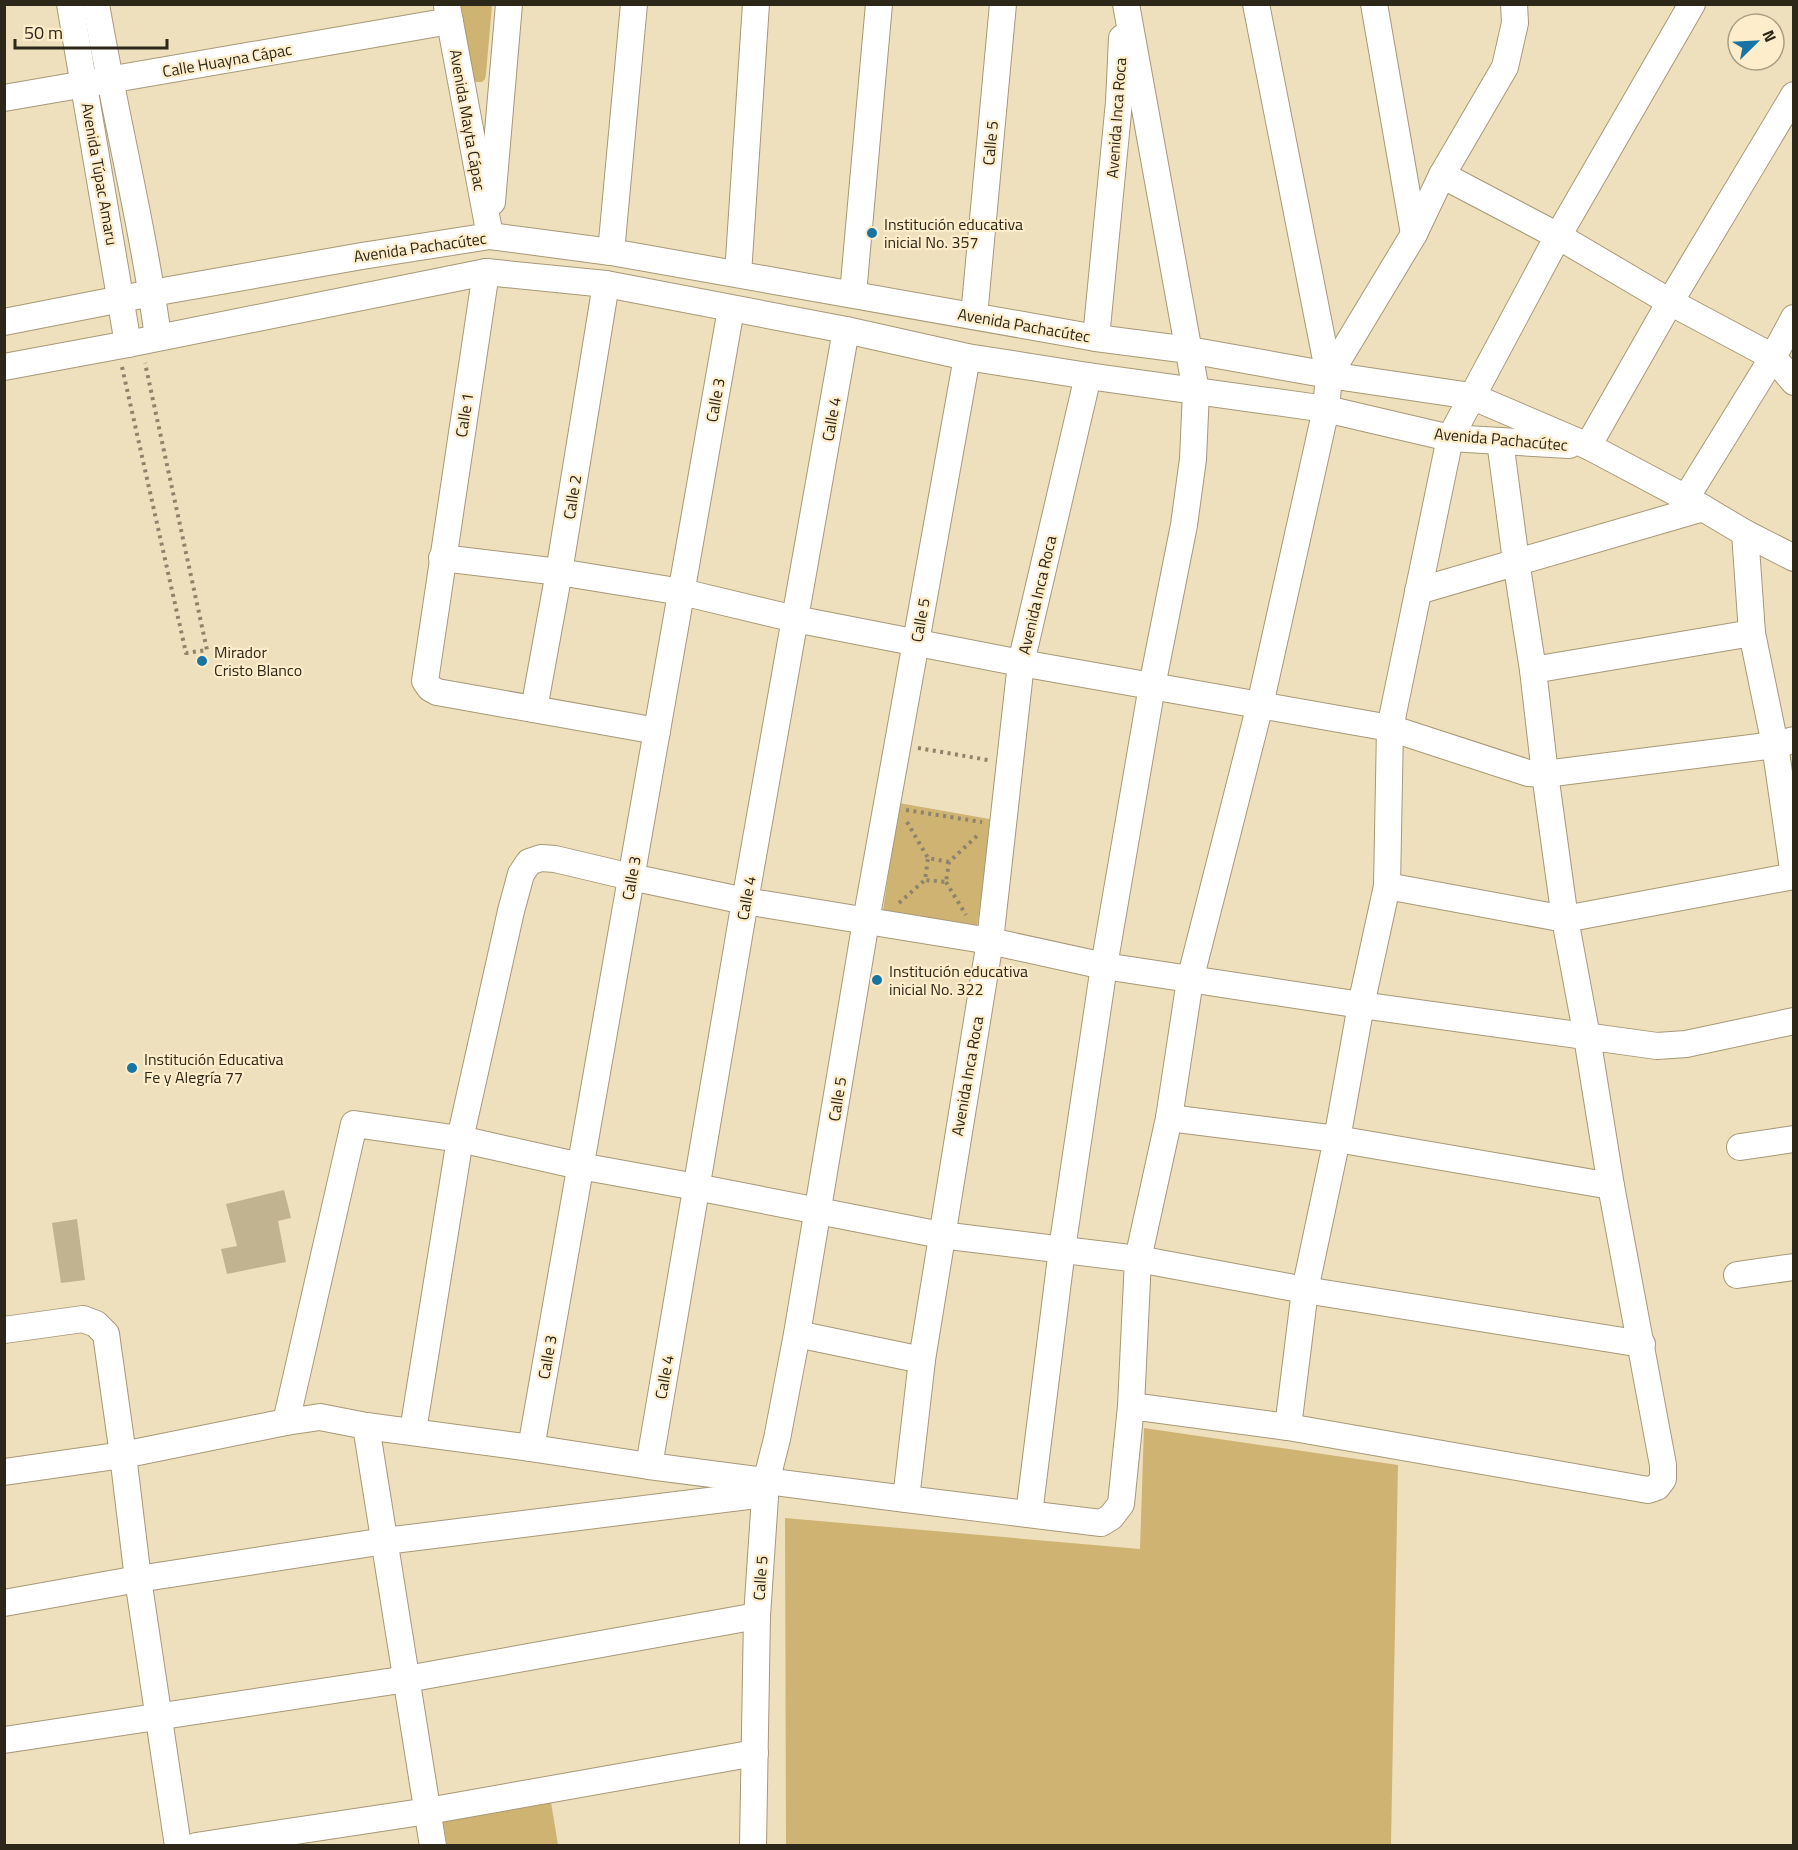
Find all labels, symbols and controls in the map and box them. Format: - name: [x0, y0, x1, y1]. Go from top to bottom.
- scale bar: [15, 12, 166, 50]
- north arrow: [1726, 12, 1786, 72]
- text: 50 m: [24, 19, 63, 46]
- text: N: [1756, 26, 1783, 46]
- street label: Calle Huayna Cápac: [160, 37, 294, 83]
- street label: Avenida Mayta Cápac: [444, 47, 492, 193]
- street label: Avenida Inca Roca: [1100, 57, 1132, 179]
- street label: Avenida Túpac Amaru: [76, 101, 124, 247]
- street label: Calle 5: [976, 120, 1004, 166]
- place label: Institución educativa inicial No. 357: [884, 212, 1023, 254]
- street label: Avenida Pachacútec: [352, 226, 488, 268]
- marker: Institución educativa inicial No. 357: [865, 226, 879, 240]
- street label: Avenida Pachacútec: [956, 302, 1092, 348]
- street label: Calle 3: [699, 376, 731, 424]
- street label: Calle 1: [449, 391, 479, 439]
- street label: Calle 4: [815, 395, 847, 443]
- street label: Avenida Pachacútec: [1433, 421, 1569, 457]
- street label: Calle 2: [557, 473, 587, 521]
- street label: Avenida Inca Roca: [1012, 533, 1062, 657]
- street label: Calle 5: [904, 596, 936, 644]
- place label: Mirador Cristo Blanco: [214, 640, 302, 682]
- marker: Mirador Cristo Blanco: [195, 654, 209, 668]
- street label: Calle 3: [615, 854, 647, 902]
- street label: Calle 4: [730, 874, 762, 922]
- place label: Institución educativa inicial No. 322: [889, 959, 1028, 1001]
- marker: Institución educativa inicial No. 322: [870, 973, 884, 987]
- street label: Avenida Inca Roca: [945, 1014, 989, 1138]
- place label: Institución Educativa Fe y Alegría 77: [144, 1047, 284, 1089]
- marker: Institución Educativa Fe y Alegría 77: [125, 1061, 139, 1075]
- street label: Calle 5: [822, 1075, 852, 1123]
- street label: Calle 3: [531, 1333, 563, 1381]
- street label: Calle 4: [648, 1353, 680, 1401]
- street label: Calle 5: [746, 1555, 774, 1601]

